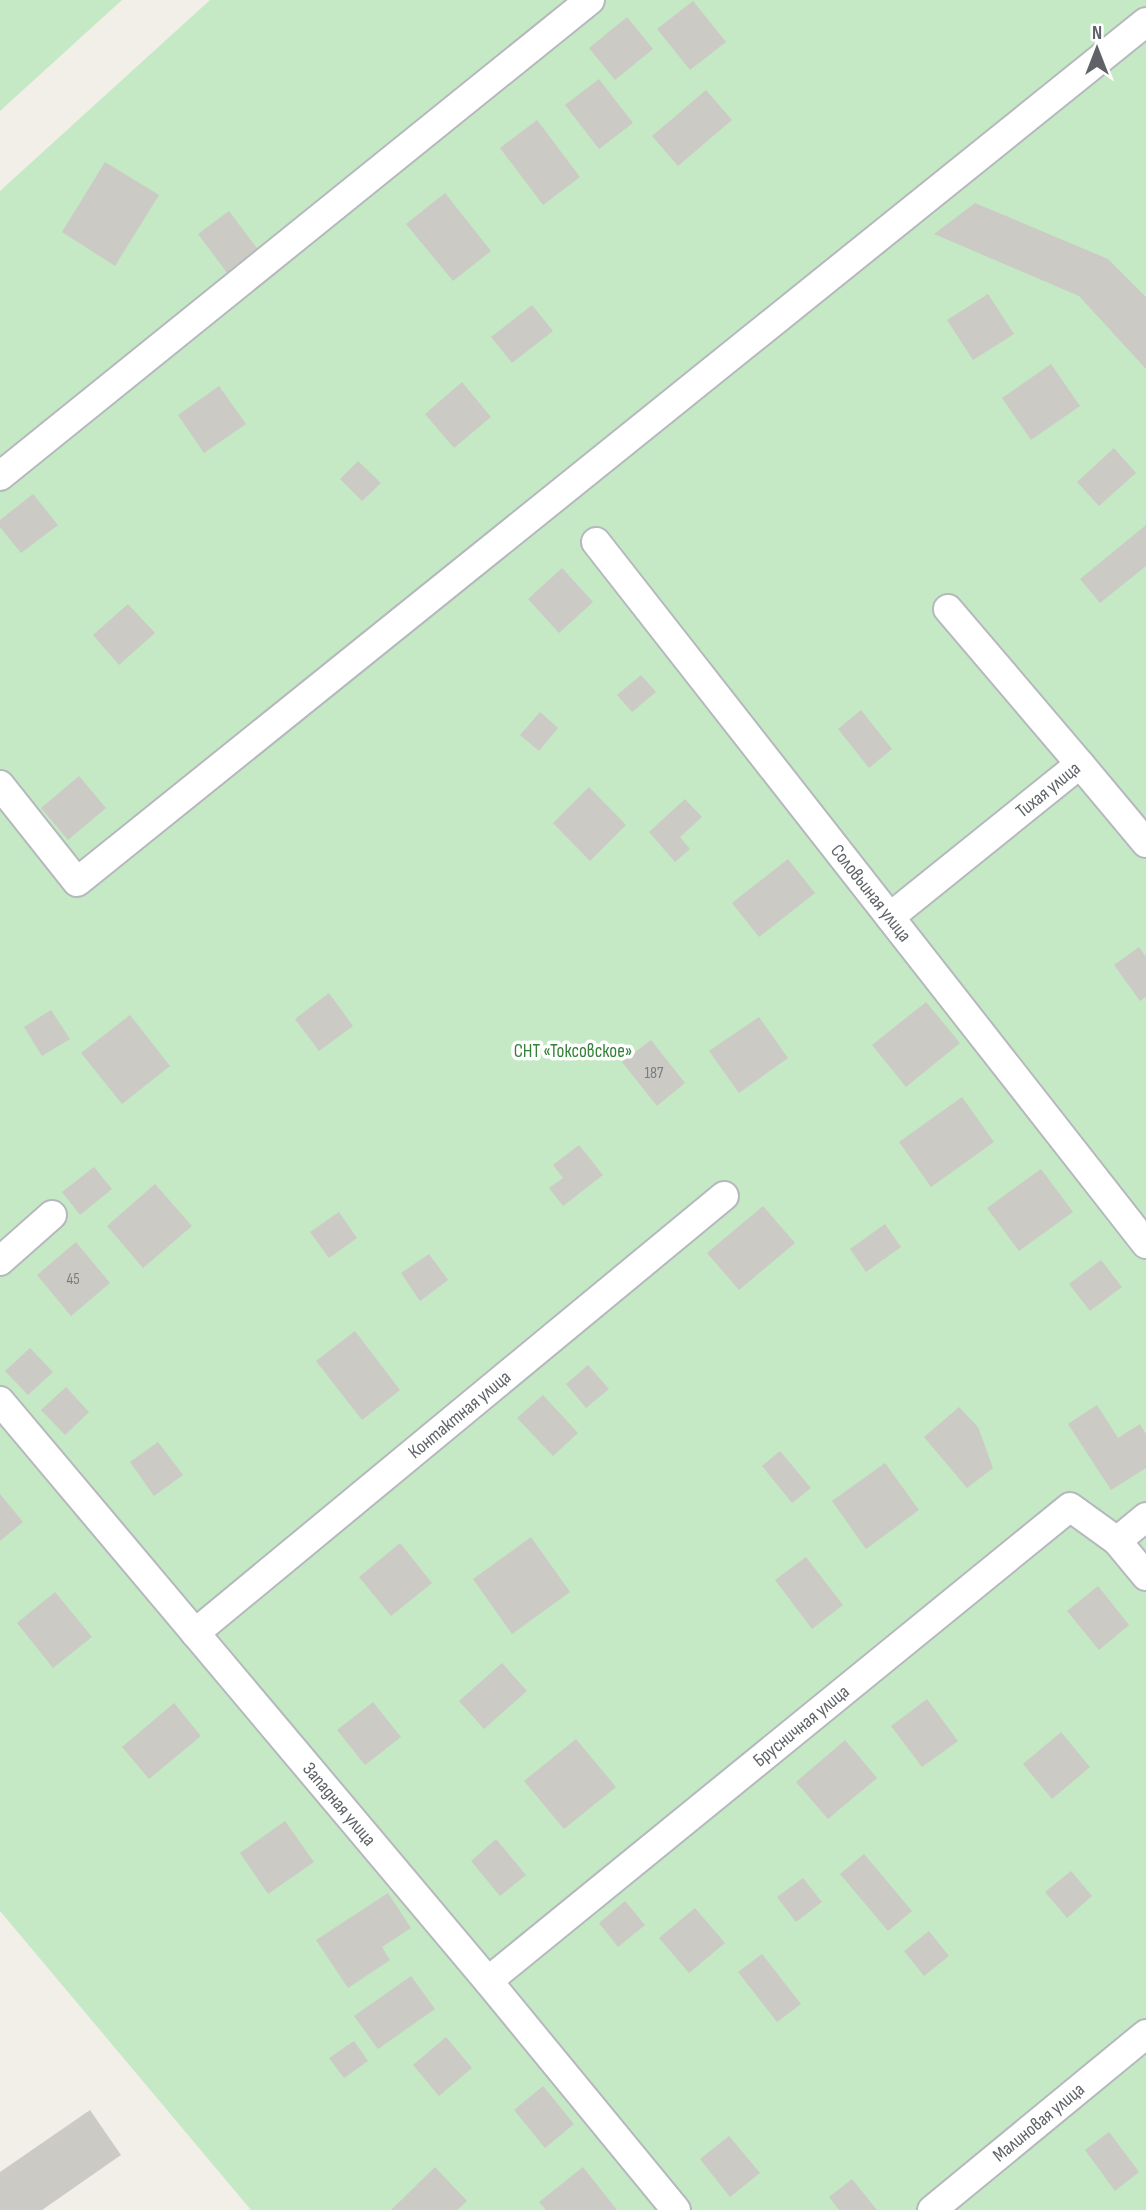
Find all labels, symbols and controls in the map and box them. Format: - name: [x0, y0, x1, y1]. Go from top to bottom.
- north arrow: [1062, 14, 1132, 84]
- text: N: [1092, 22, 1102, 45]
- street label: Тихая улица: [1011, 757, 1085, 823]
- street label: Соловьиная улица: [826, 840, 916, 946]
- park label: СНТ «Токсовское»: [514, 1040, 632, 1063]
- house number: 187: [645, 1064, 664, 1083]
- house number: 45: [66, 1270, 80, 1289]
- street label: Контактная улица: [404, 1366, 515, 1464]
- street label: Брусничная улица: [749, 1680, 854, 1772]
- street label: Западная улица: [298, 1758, 381, 1851]
- street label: Малиновая улица: [988, 2078, 1089, 2167]

